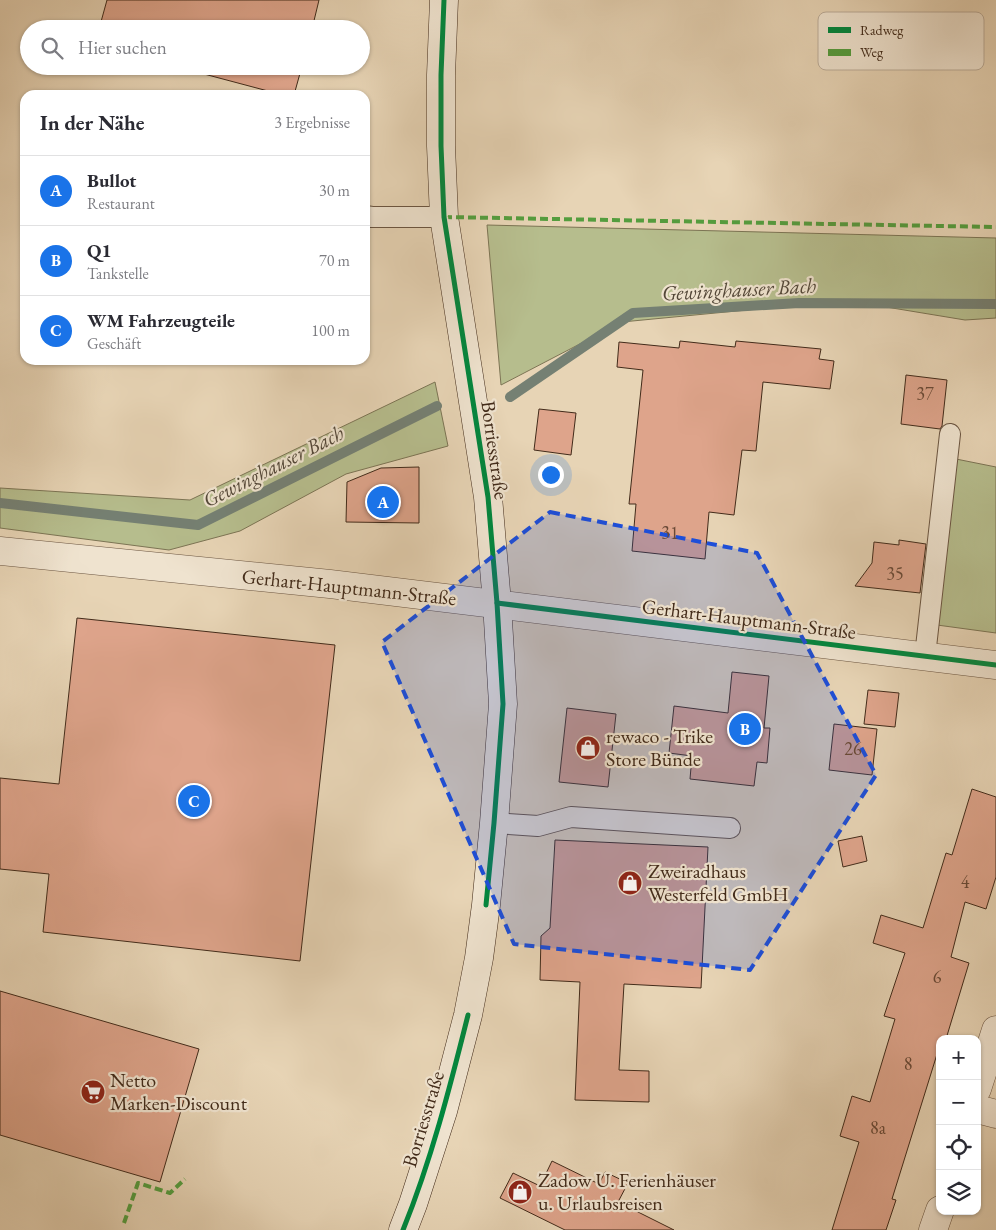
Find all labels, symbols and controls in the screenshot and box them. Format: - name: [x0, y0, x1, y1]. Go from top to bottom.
- legend: [818, 12, 984, 70]
- search box: [20, 20, 370, 75]
- text: Radweg: [860, 21, 904, 39]
- icon: search: [38, 34, 66, 62]
- text: Hier suchen: [78, 35, 167, 60]
- text: Weg: [860, 43, 884, 61]
- text: In der Nähe: [40, 109, 145, 136]
- text: 3 Ergebnisse: [274, 112, 350, 133]
- text: Bullot: [87, 168, 136, 193]
- text: A: [50, 180, 62, 201]
- text: 30 m: [319, 180, 350, 201]
- text: Restaurant: [87, 193, 155, 214]
- text: Q1: [87, 238, 112, 263]
- text: B: [51, 250, 61, 271]
- text: 70 m: [319, 250, 350, 271]
- text: Tankstelle: [87, 263, 149, 284]
- water label: Gewinghauser Bach: [661, 271, 817, 307]
- text: WM Fahrzeugteile: [87, 308, 235, 333]
- text: C: [50, 320, 62, 341]
- text: 100 m: [311, 320, 350, 341]
- text: Geschäft: [87, 333, 141, 354]
- house number: 37: [916, 382, 934, 405]
- street label: Borriesstraße: [475, 399, 515, 501]
- water label: Gewinghauser Bach: [198, 419, 348, 513]
- your location: [538, 462, 564, 488]
- pin: A: [367, 483, 399, 521]
- house number: 31: [661, 521, 679, 544]
- house number: 35: [886, 562, 904, 585]
- street label: Gerhart-Hauptmann-Straße: [241, 563, 458, 611]
- street label: Gerhart-Hauptmann-Straße: [641, 593, 858, 645]
- pin: B: [729, 710, 761, 748]
- place label: rewaco - Trike Store Bünde: [606, 723, 713, 772]
- shop icon: rewaco - Trike Store Bünde: [575, 735, 601, 761]
- house number: 26: [844, 737, 862, 760]
- pin: C: [178, 782, 210, 820]
- place label: Zweiradhaus Westerfeld GmbH: [648, 858, 789, 907]
- shop icon: Zweiradhaus Westerfeld GmbH: [617, 870, 643, 896]
- house number: 4: [961, 870, 970, 893]
- house number: 6: [933, 965, 942, 988]
- map controls: [936, 1035, 981, 1215]
- button: +: [936, 1035, 981, 1080]
- house number: 8: [904, 1052, 912, 1075]
- place label: Netto Marken-Discount: [110, 1067, 248, 1116]
- street label: Borriesstraße: [396, 1067, 450, 1170]
- supermarket icon: Netto Marken-Discount: [80, 1079, 106, 1105]
- button: −: [936, 1080, 981, 1125]
- house number: 8a: [870, 1116, 887, 1139]
- button: locate: [936, 1125, 981, 1170]
- place label: Zadow U. Ferienhäuser u. Urlaubsreisen: [538, 1167, 716, 1216]
- button: layers: [936, 1170, 981, 1215]
- shop icon: Zadow U. Ferienhäuser u. Urlaubsreisen: [507, 1179, 533, 1205]

